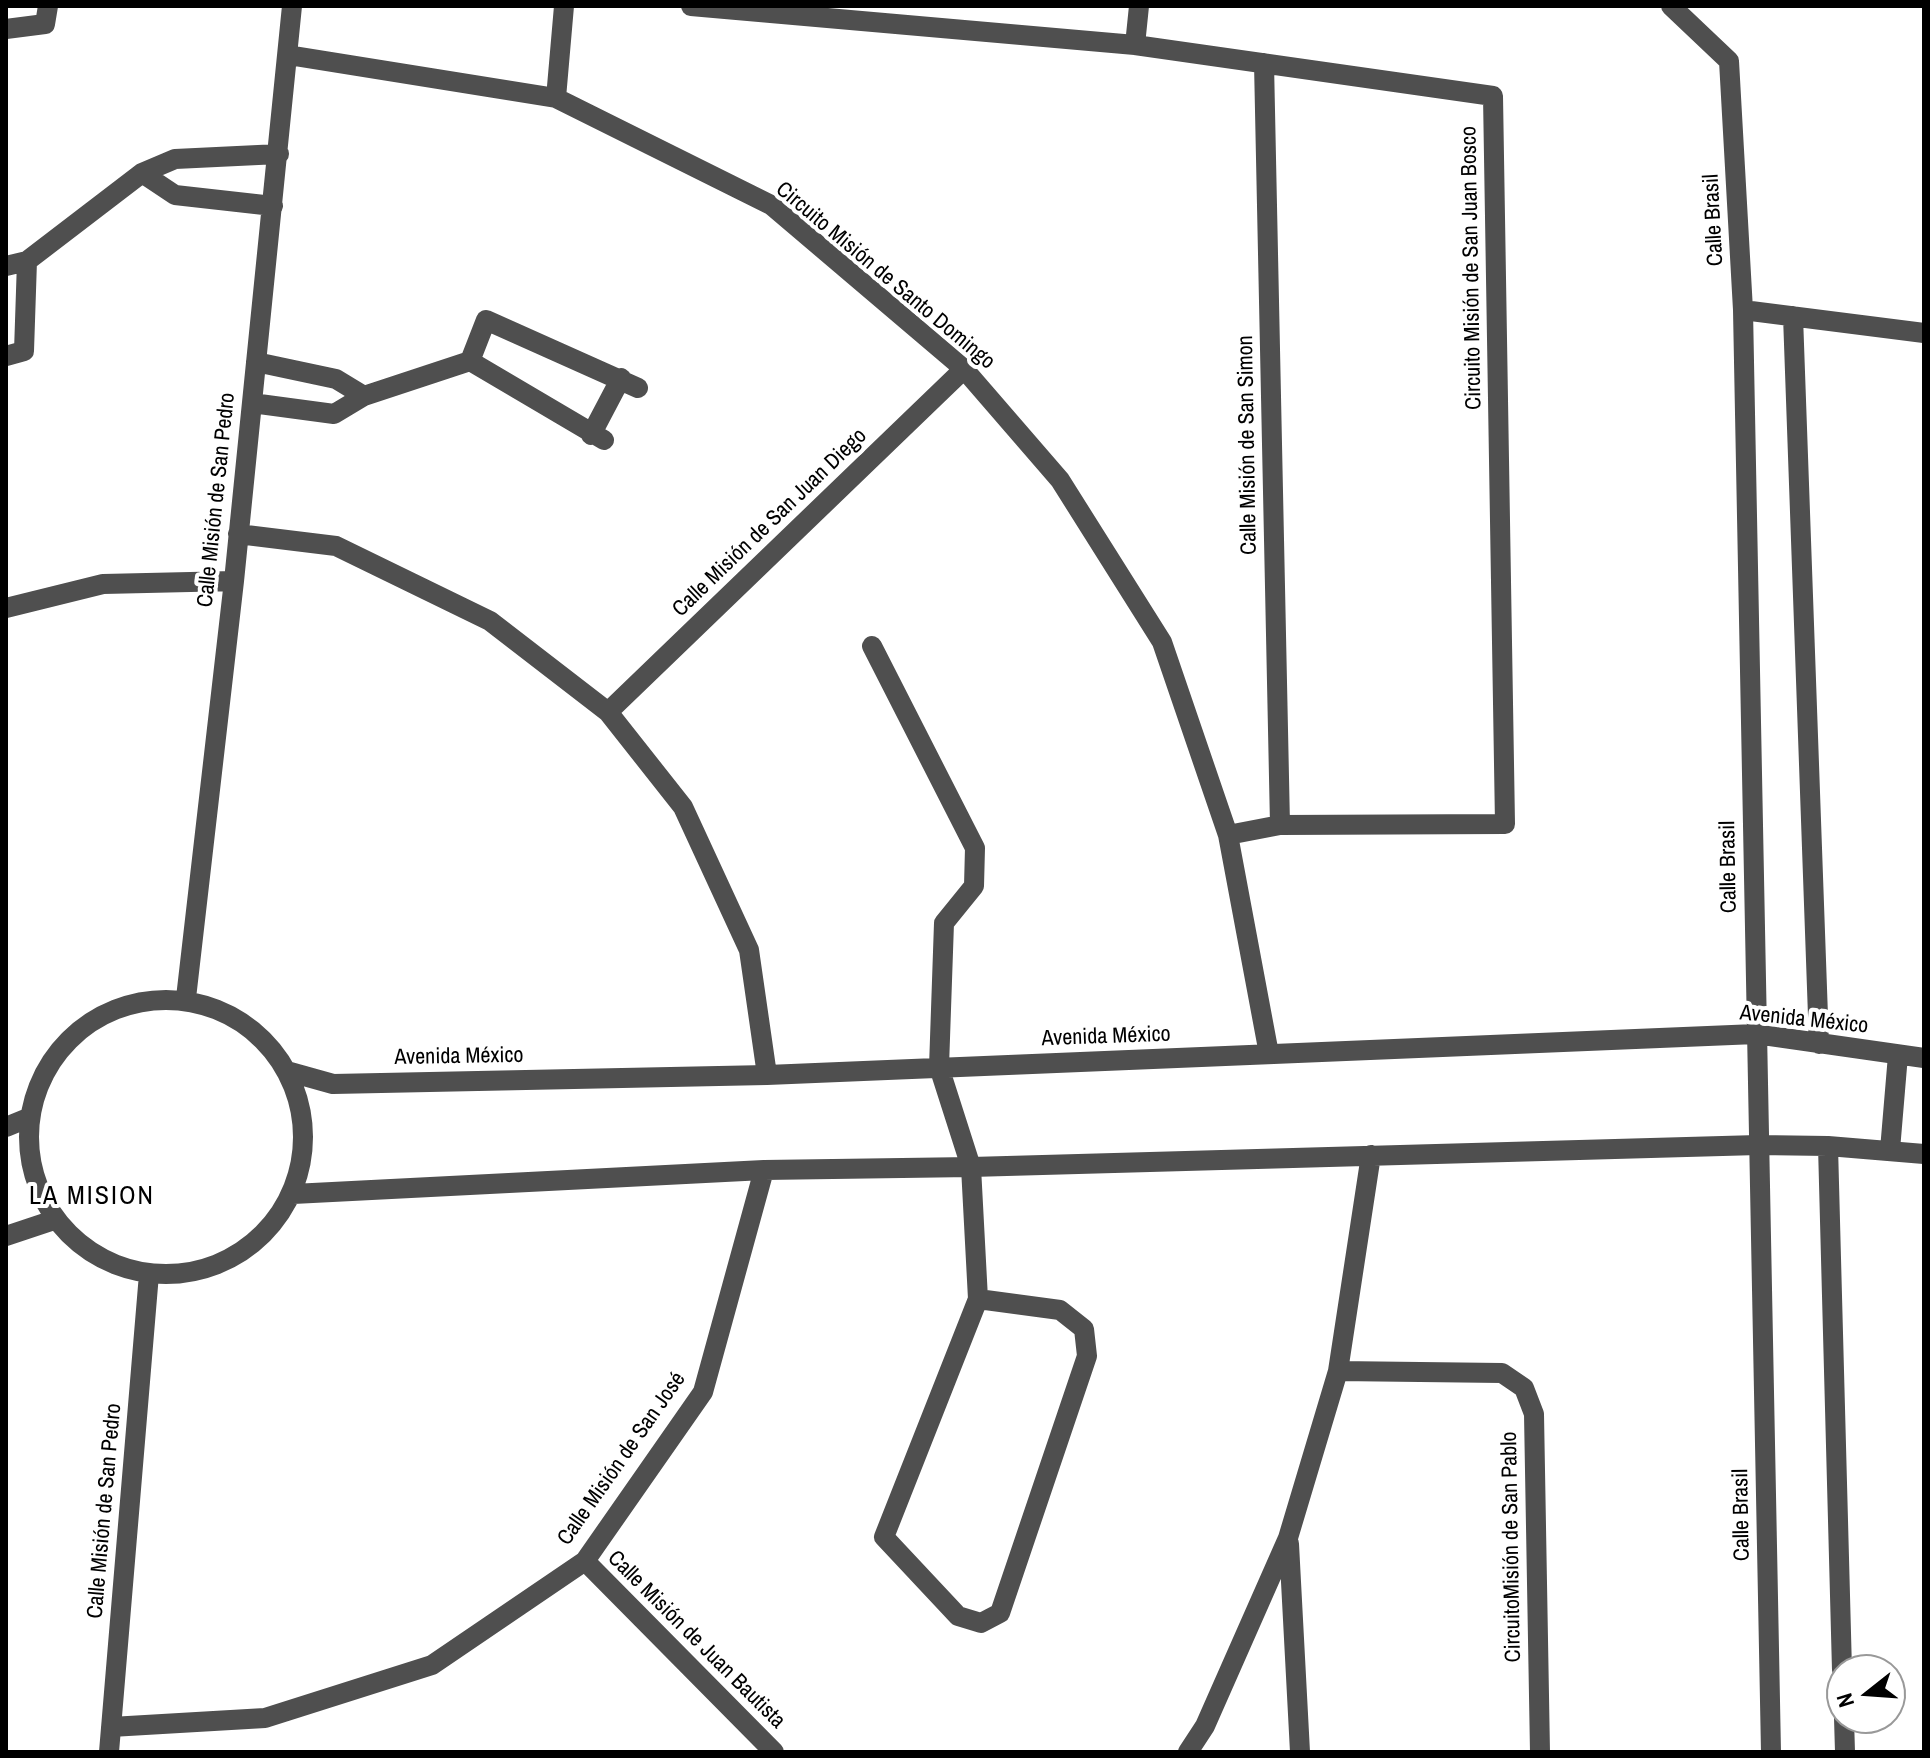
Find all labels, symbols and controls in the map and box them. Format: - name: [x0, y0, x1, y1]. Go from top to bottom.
- street label: Circuito Misión de San Juan Bosco: [1456, 126, 1488, 410]
- street label: Calle Brasil: [1698, 173, 1730, 267]
- street label: Circuito Misión de Santo Domingo: [770, 177, 1000, 375]
- street label: Calle Misión de San Simon: [1233, 335, 1263, 555]
- street label: Calle Misión de San Pedro: [193, 391, 241, 609]
- street label: Calle Misión de San Juan Diego: [667, 423, 873, 623]
- street label: Calle Brasil: [1715, 821, 1743, 913]
- street label: Avenida México: [1738, 1000, 1870, 1040]
- street label: Avenida México: [1041, 1022, 1171, 1052]
- street label: Avenida México: [394, 1043, 524, 1071]
- district label: LA MISION: [29, 1181, 155, 1213]
- street label: Calle Misión de San José: [552, 1367, 692, 1551]
- street label: Calle Misión de San Pedro: [82, 1402, 128, 1620]
- street label: CircuitoMisión de San Pablo: [1497, 1431, 1527, 1663]
- street label: Calle Brasil: [1728, 1469, 1756, 1561]
- street label: Calle Misión de Juan Bautista: [602, 1546, 790, 1734]
- north arrow: [1826, 1654, 1906, 1734]
- text: N: [1829, 1690, 1861, 1711]

